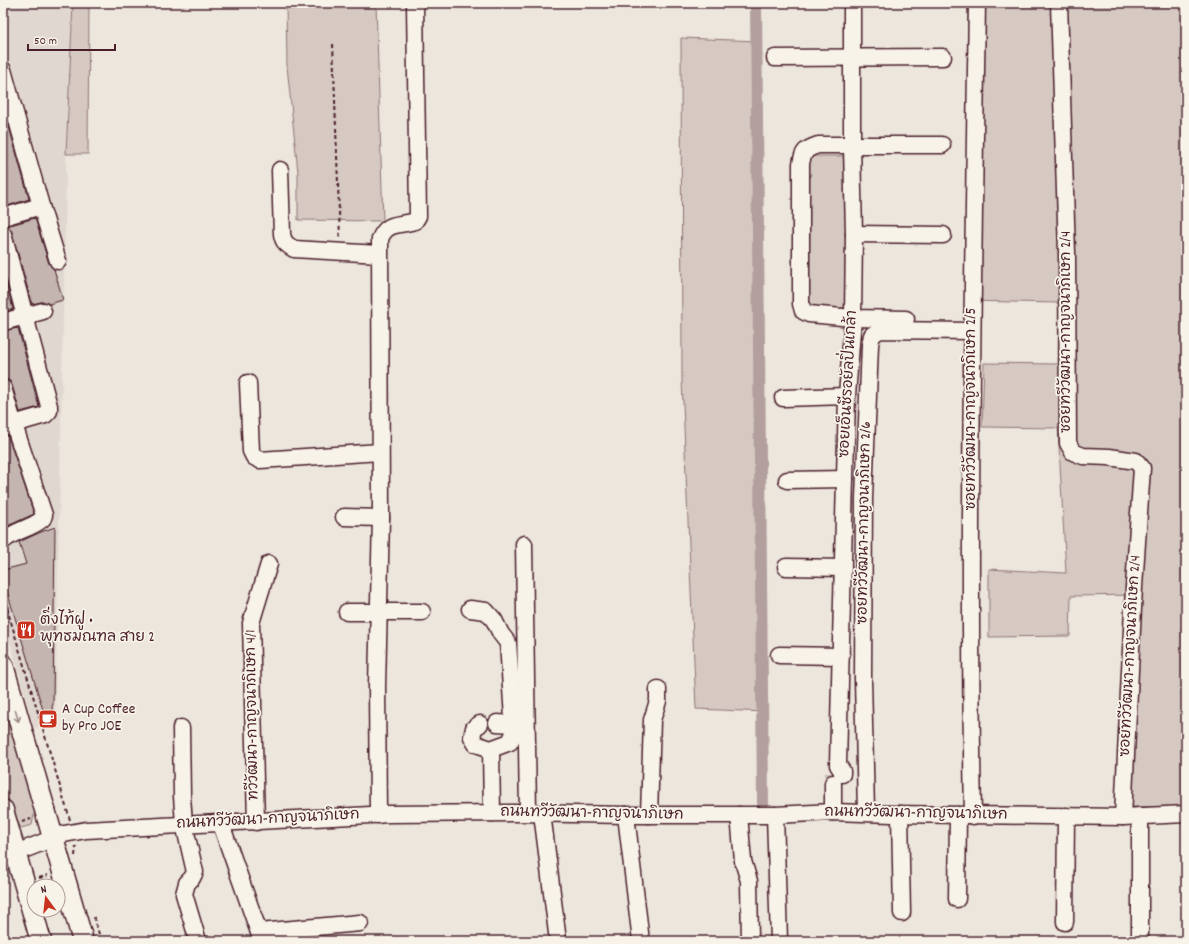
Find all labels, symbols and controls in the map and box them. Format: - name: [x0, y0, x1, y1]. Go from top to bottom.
- scale bar: [28, 26, 115, 52]
- text: 50 m: [34, 33, 57, 50]
- street label: ซอยทวีวัฒนา-กาญจนาภิเษก 2/4: [1056, 231, 1078, 433]
- street label: ซอยทวีวัฒนา-กาญจนาภิเษก 2/5: [961, 307, 983, 510]
- street label: ซอยเอ็นซีรอยัลปิ่นเกล้า: [830, 309, 864, 458]
- street label: ซอยทวีวัฒนา-กาญจนาภิเษก 2/6: [852, 421, 878, 625]
- street label: ซอยทวีวัฒนา-กาญจนาภิเษก 2/4: [1115, 554, 1147, 758]
- place label: ติ่งไท้ฝู • พุทธมณฑล สาย 2: [40, 606, 155, 649]
- restaurant icon: ติ่งไท้ฝู • พุทธมณฑล สาย 2: [15, 619, 37, 641]
- street label: ทวีวัฒนา-กาญจนาภิเษก 4/1: [241, 629, 265, 801]
- place label: A Cup Coffee by Pro JOE: [62, 699, 136, 738]
- cafe icon: A Cup Coffee by Pro JOE: [37, 708, 59, 730]
- one-way arrow: [14, 709, 21, 722]
- street label: ถนนทวีวัฒนา-กาญจนาภิเษก: [500, 801, 684, 827]
- street label: ถนนทวีวัฒนา-กาญจนาภิเษก: [824, 801, 1008, 827]
- street label: ถนนทวีวัฒนา-กาญจนาภิเษก: [176, 804, 360, 836]
- north arrow: [26, 878, 66, 918]
- text: N: [39, 882, 49, 899]

